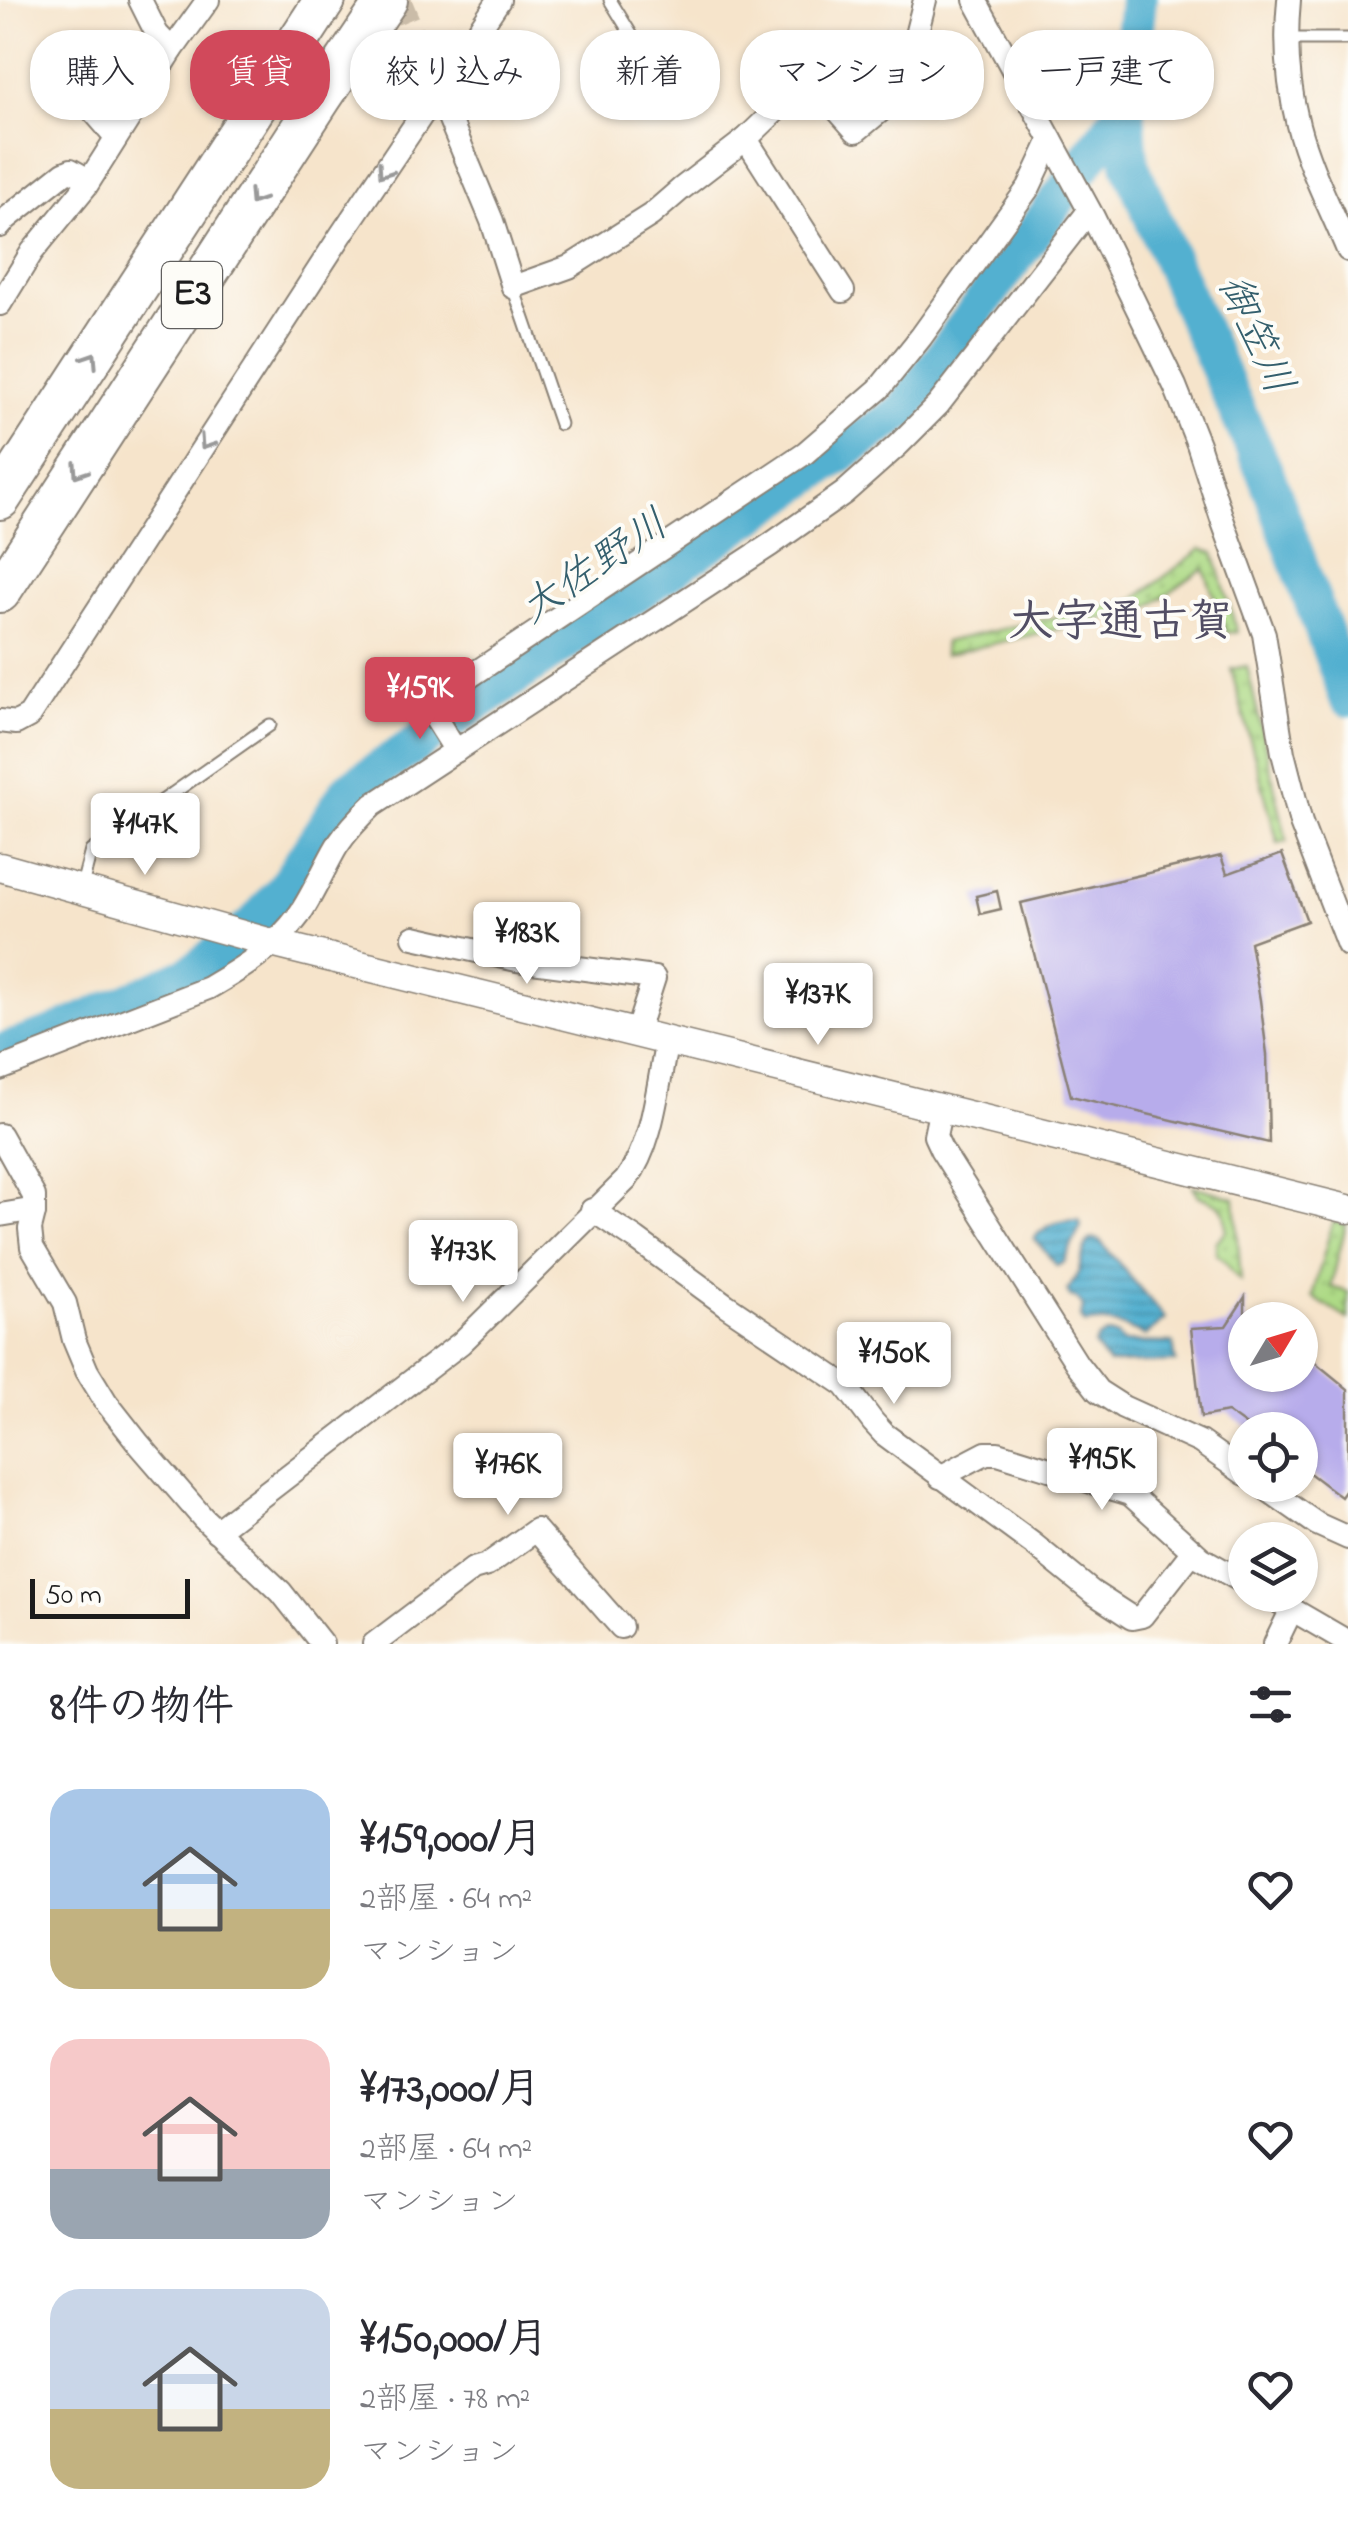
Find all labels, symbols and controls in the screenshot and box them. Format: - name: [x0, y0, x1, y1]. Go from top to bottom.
- chip: 購入: [30, 30, 170, 120]
- chip: 賃貸: [190, 30, 330, 120]
- chip: 絞り込み: [350, 30, 560, 120]
- chip: 新着: [580, 30, 720, 120]
- chip: マンション: [740, 30, 984, 120]
- chip: 一戸建て: [1004, 30, 1214, 120]
- one-way arrow: [378, 160, 396, 179]
- one-way arrow: [249, 187, 268, 205]
- road number: E3: [162, 262, 222, 328]
- water label: 御笠川: [1201, 265, 1307, 405]
- one-way arrow: [79, 352, 98, 370]
- one-way arrow: [199, 433, 218, 451]
- one-way arrow: [72, 460, 91, 478]
- water label: 大佐野川: [508, 496, 682, 640]
- district label: 大字通古賀: [1008, 591, 1234, 657]
- pin: ¥159K: [350, 657, 490, 742]
- text: ¥159K: [387, 666, 453, 713]
- pin: ¥147K: [75, 793, 215, 878]
- text: ¥147K: [113, 802, 177, 849]
- pin: ¥183K: [457, 902, 597, 987]
- text: ¥183K: [495, 911, 559, 958]
- pin: ¥137K: [748, 963, 888, 1048]
- text: ¥137K: [786, 972, 850, 1019]
- pin: ¥173K: [393, 1220, 533, 1305]
- text: ¥173K: [431, 1229, 495, 1276]
- north arrow: [1228, 1302, 1318, 1392]
- map controls: [1228, 1302, 1318, 1612]
- pin: ¥150K: [824, 1322, 964, 1407]
- text: ¥150K: [859, 1331, 929, 1378]
- button: locate: [1228, 1412, 1318, 1502]
- pin: ¥195K: [1032, 1428, 1172, 1513]
- pin: ¥176K: [438, 1433, 578, 1518]
- text: ¥195K: [1069, 1437, 1135, 1484]
- text: ¥176K: [475, 1442, 541, 1489]
- button: layers: [1228, 1522, 1318, 1612]
- scale bar: [30, 1574, 190, 1618]
- text: 50 m: [45, 1576, 102, 1617]
- icon: filters: [1243, 1677, 1298, 1732]
- text: 8件の物件: [50, 1678, 234, 1739]
- text: ¥159,000/月: [360, 1810, 543, 1871]
- icon: home: [130, 1829, 250, 1949]
- icon: heart: [1243, 1862, 1298, 1917]
- text: 2部屋 · 64 m²: [360, 1877, 532, 1924]
- text: マンション: [360, 1930, 519, 1977]
- text: ¥173,000/月: [360, 2060, 541, 2121]
- icon: home: [130, 2079, 250, 2199]
- icon: heart: [1243, 2112, 1298, 2167]
- text: 2部屋 · 64 m²: [360, 2127, 532, 2174]
- text: マンション: [360, 2180, 519, 2227]
- text: ¥150,000/月: [360, 2310, 549, 2371]
- icon: home: [130, 2329, 250, 2449]
- icon: heart: [1243, 2362, 1298, 2417]
- text: 2部屋 · 78 m²: [360, 2377, 530, 2424]
- text: マンション: [360, 2430, 519, 2477]

